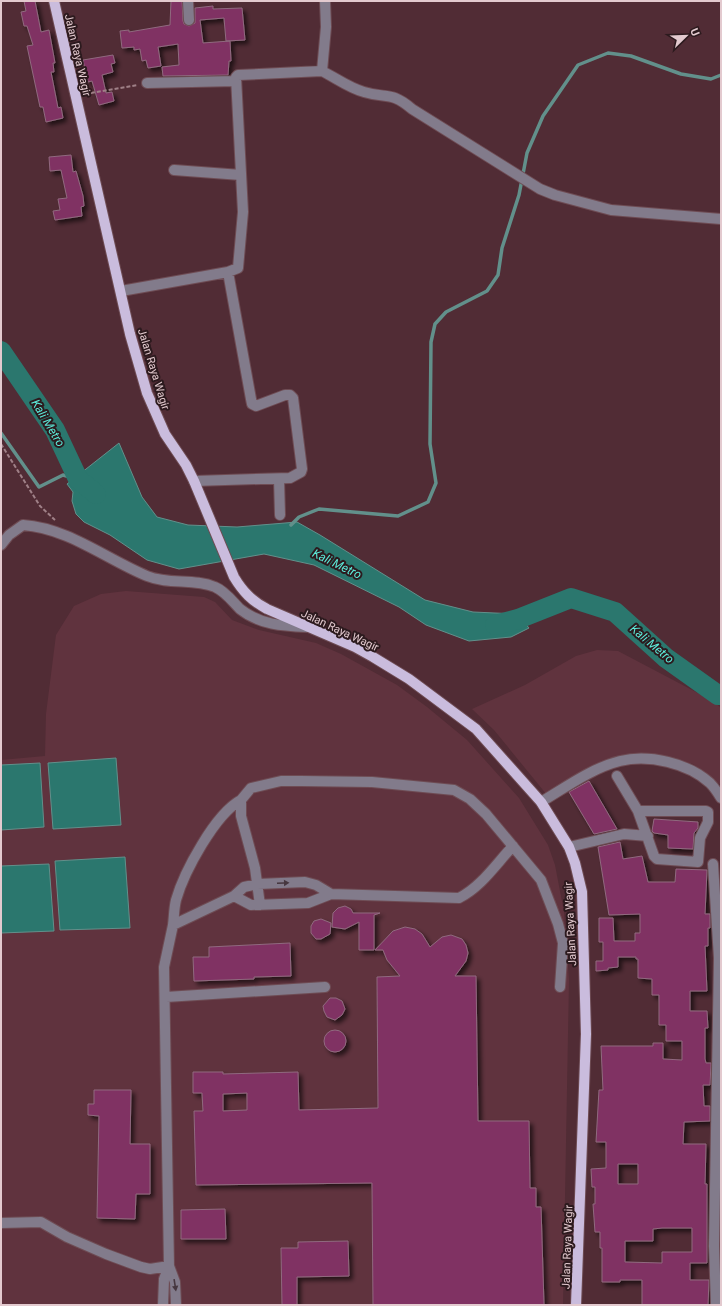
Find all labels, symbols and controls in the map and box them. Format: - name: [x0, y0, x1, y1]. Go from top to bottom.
- street label: Jalan Raya Wagir: [62, 13, 93, 98]
- north arrow: [666, 16, 706, 56]
- text: U: [687, 26, 702, 38]
- street label: Jalan Raya Wagir: [135, 327, 172, 412]
- water label: Kali Metro: [28, 397, 68, 450]
- water label: Kali Metro: [310, 546, 364, 582]
- street label: Jalan Raya Wagir: [299, 607, 381, 654]
- water label: Kali Metro: [627, 622, 677, 667]
- one-way arrow: [277, 880, 290, 886]
- street label: Jalan Raya Wagir: [562, 881, 579, 966]
- street label: Jalan Raya Wagir: [560, 1204, 575, 1289]
- one-way arrow: [172, 1279, 178, 1291]

